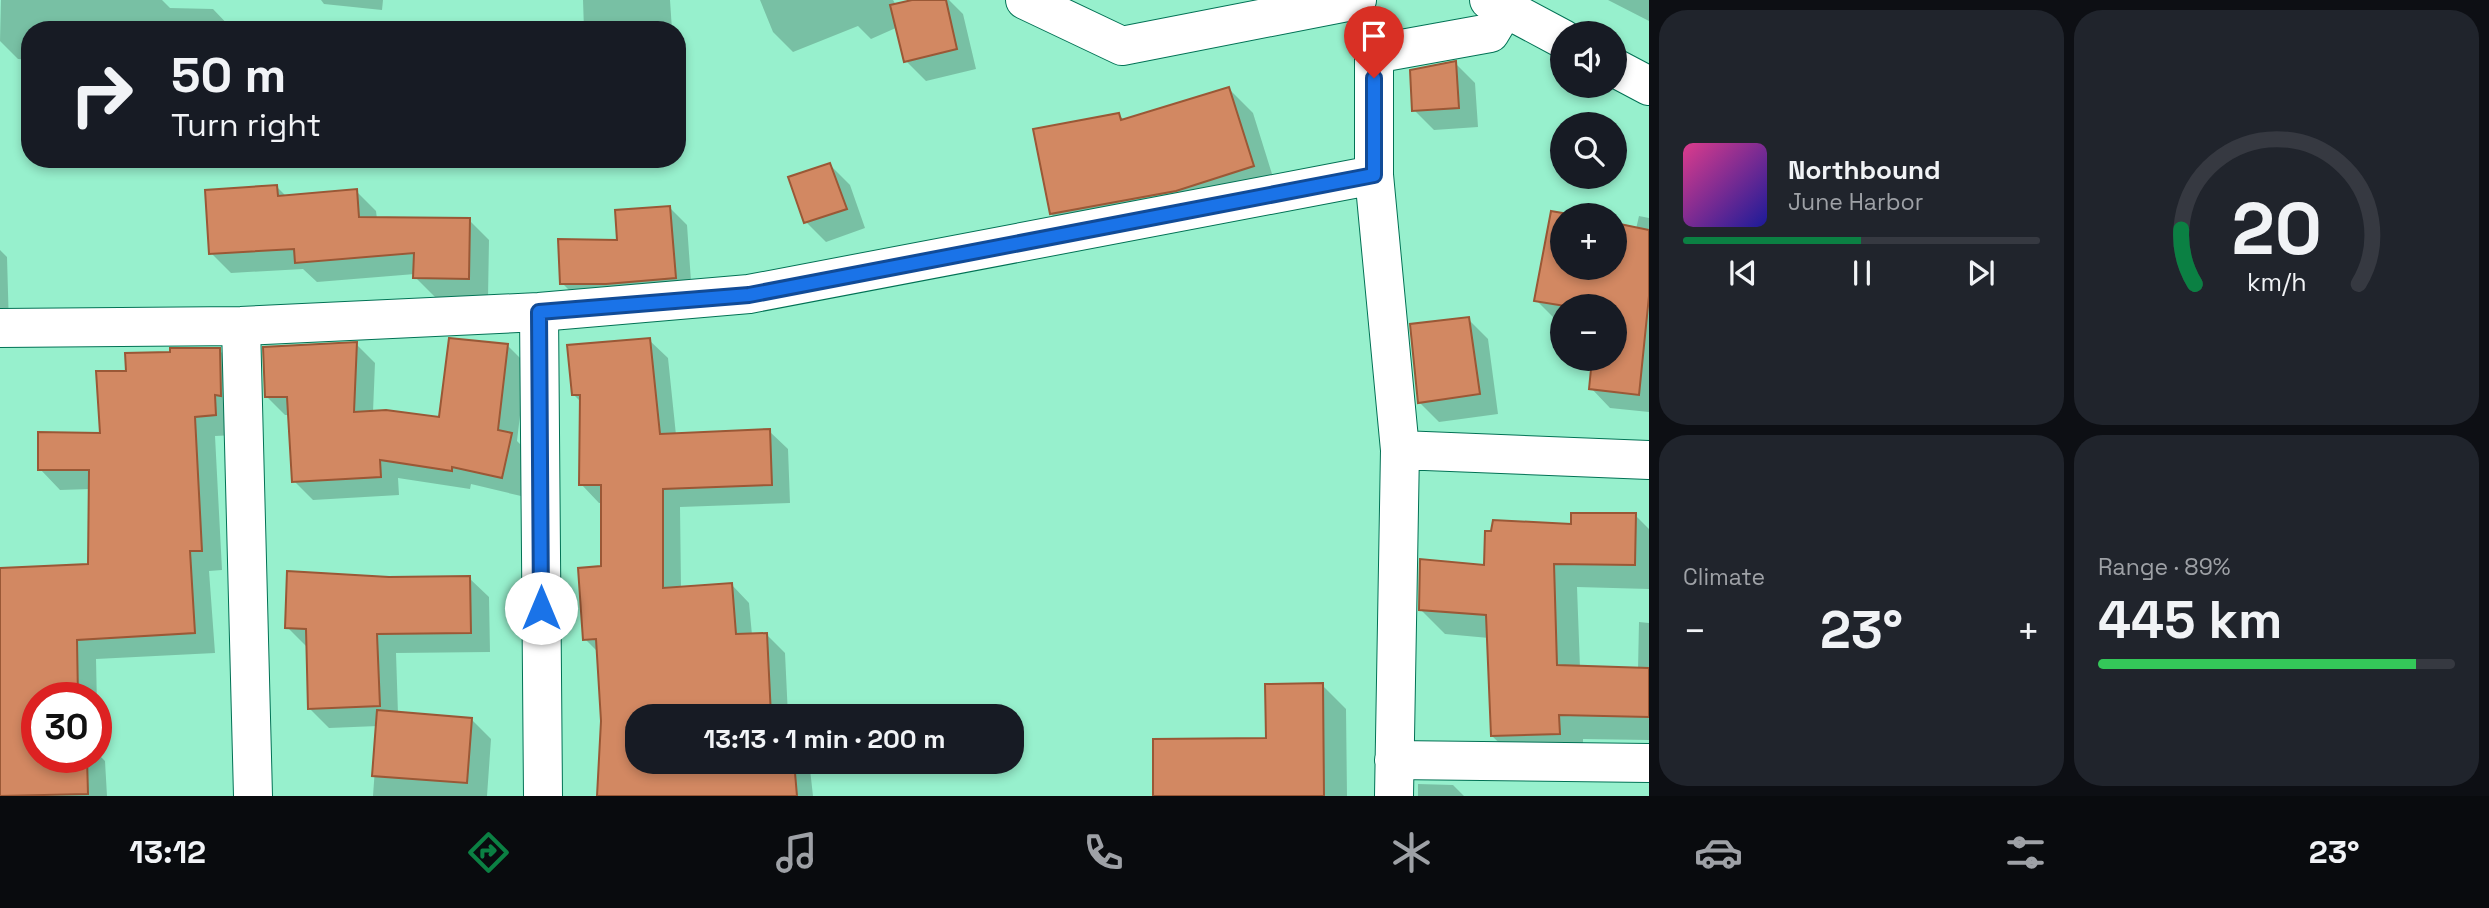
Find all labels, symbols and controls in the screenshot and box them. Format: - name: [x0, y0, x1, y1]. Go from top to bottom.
- pin: [1344, 6, 1404, 78]
- icon: arrive: [1355, 17, 1393, 55]
- map controls: [1550, 21, 1627, 371]
- button: sound: [1550, 21, 1627, 98]
- text: 50 m: [171, 44, 286, 106]
- icon: right: [56, 49, 147, 140]
- text: Turn right: [171, 105, 321, 145]
- button: search: [1550, 112, 1627, 189]
- text: Northbound: [1788, 153, 1941, 187]
- text: 20: [2231, 182, 2322, 275]
- text: June Harbor: [1788, 187, 1923, 217]
- button: +: [1550, 203, 1627, 280]
- icon: previous: [1724, 254, 1762, 292]
- icon: pause: [1843, 254, 1881, 292]
- icon: next: [1962, 254, 2000, 292]
- text: km/h: [2247, 266, 2306, 298]
- button: −: [1550, 294, 1627, 371]
- text: Range · 89%: [2098, 552, 2231, 582]
- text: Climate: [1683, 562, 1765, 592]
- position arrow: [504, 571, 578, 645]
- text: 445 km: [2098, 587, 2282, 653]
- text: 23°: [1820, 597, 1903, 663]
- text: −: [1683, 607, 1707, 655]
- text: +: [2016, 607, 2040, 655]
- speed limit sign: 30: [21, 682, 112, 773]
- text: 13:13 · 1 min · 200 m: [703, 722, 946, 756]
- icon: directions: [464, 828, 513, 877]
- icon: music: [772, 828, 821, 877]
- icon: phone: [1079, 828, 1128, 877]
- icon: climate: [1387, 828, 1436, 877]
- icon: car: [1694, 828, 1743, 877]
- icon: filters: [2001, 828, 2050, 877]
- text: 13:12: [129, 832, 206, 872]
- text: 23°: [2309, 832, 2360, 872]

